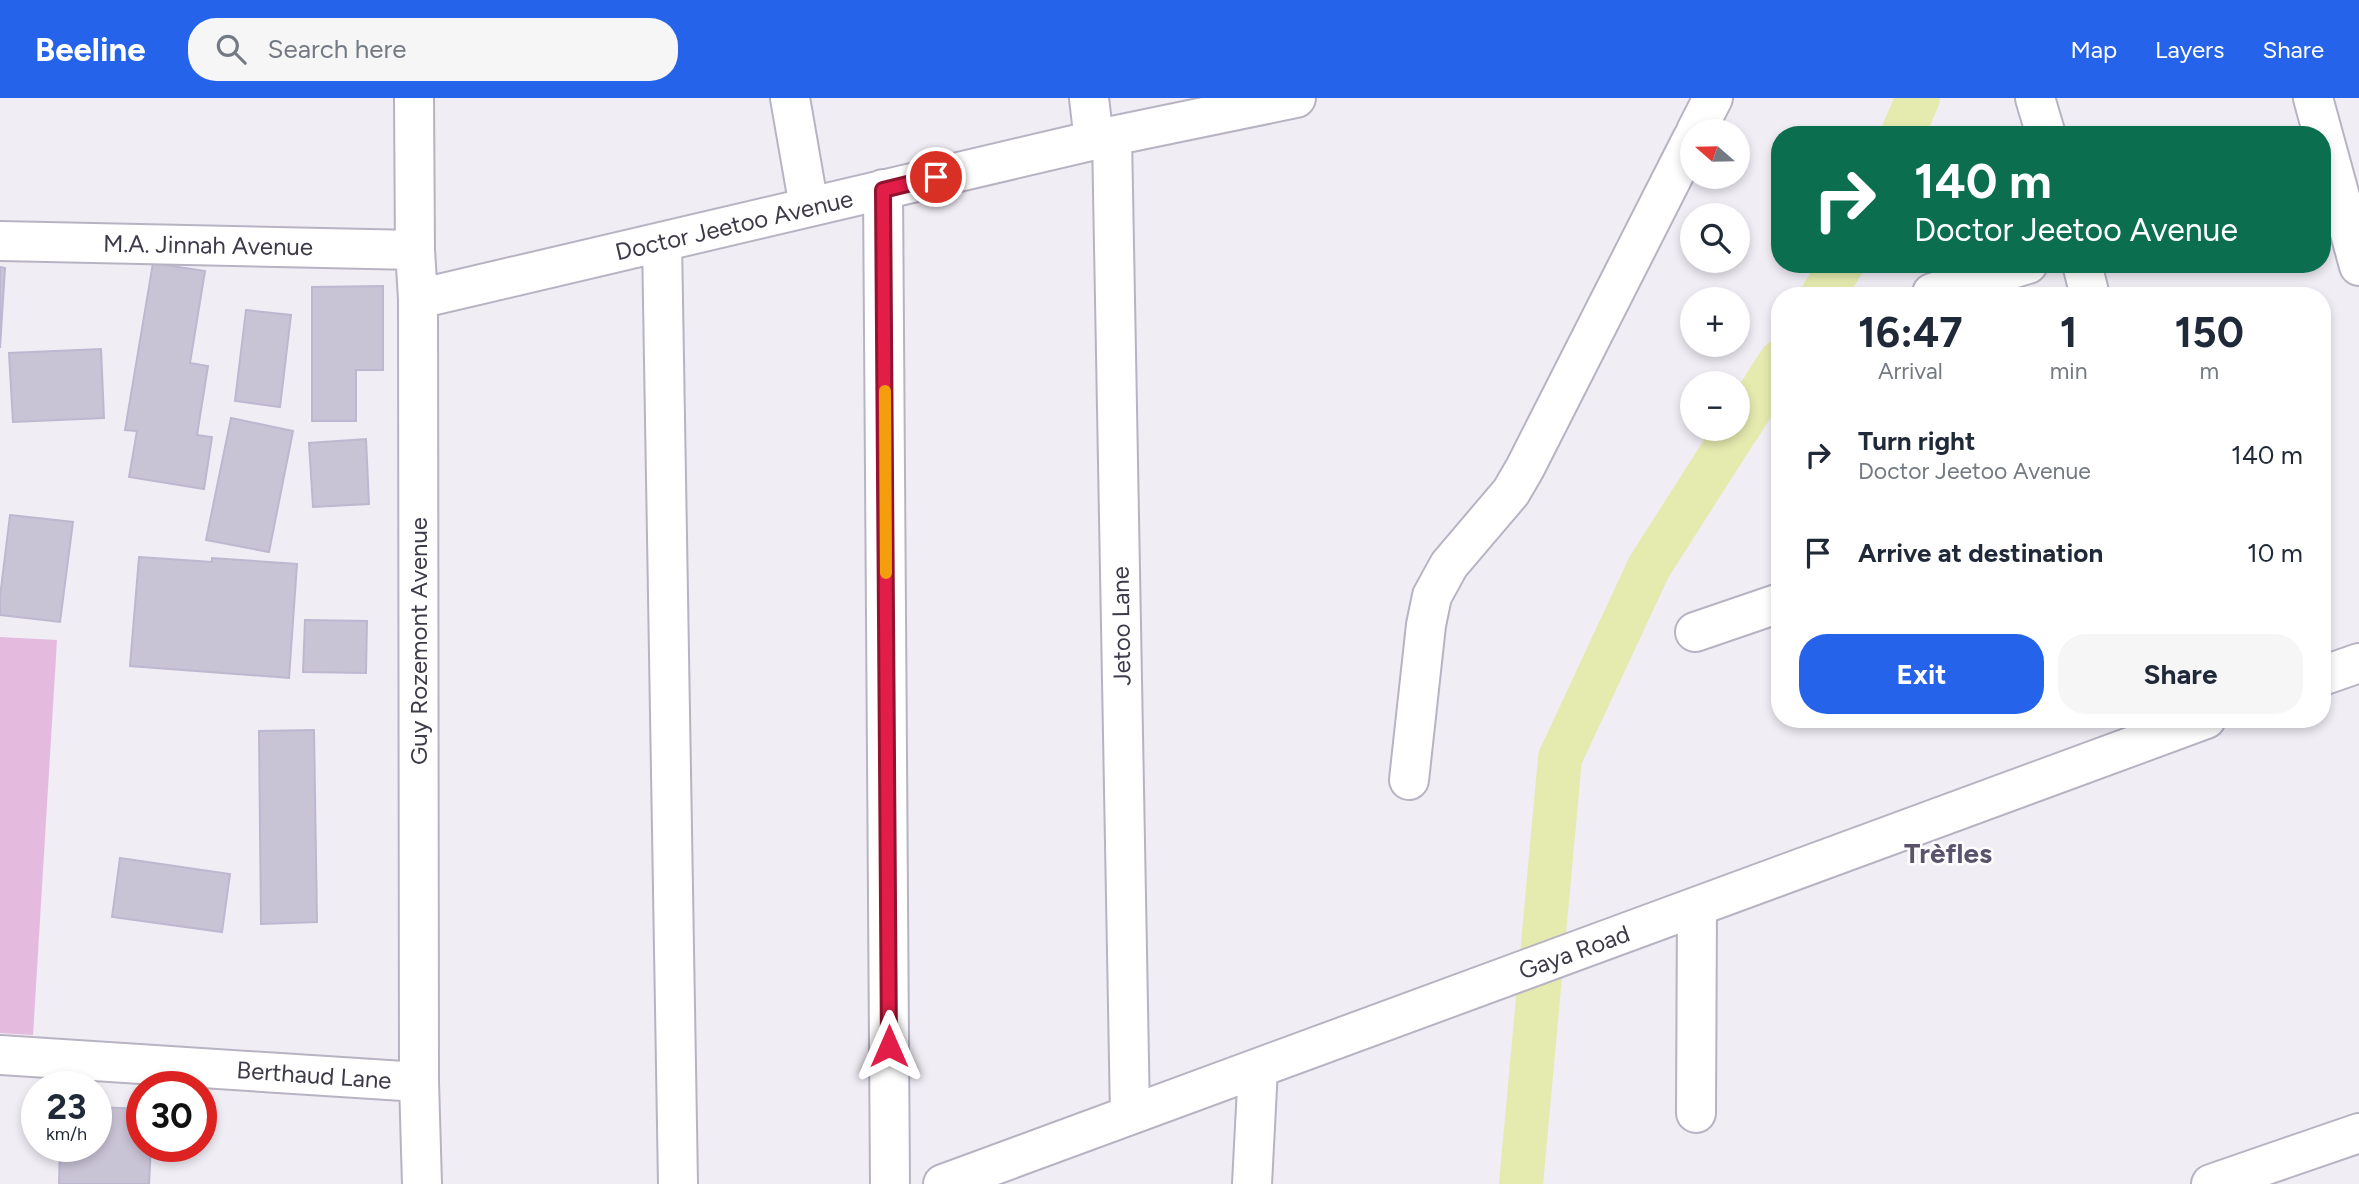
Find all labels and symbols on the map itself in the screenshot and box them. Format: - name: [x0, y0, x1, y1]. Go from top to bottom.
- north arrow: [1680, 119, 1750, 189]
- pin: [906, 147, 966, 207]
- street label: Doctor Jeetoo Avenue: [612, 184, 856, 266]
- street label: M.A. Jinnah Avenue: [103, 229, 313, 261]
- street label: Guy Rozemont Avenue: [404, 517, 433, 765]
- street label: Jetoo Lane: [1105, 566, 1137, 686]
- district label: Trèfles: [1904, 836, 1992, 870]
- street label: Gaya Road: [1515, 919, 1633, 985]
- position arrow: [852, 1009, 926, 1083]
- street label: Berthaud Lane: [236, 1055, 392, 1095]
- speed limit sign: 30: [126, 1071, 217, 1162]

